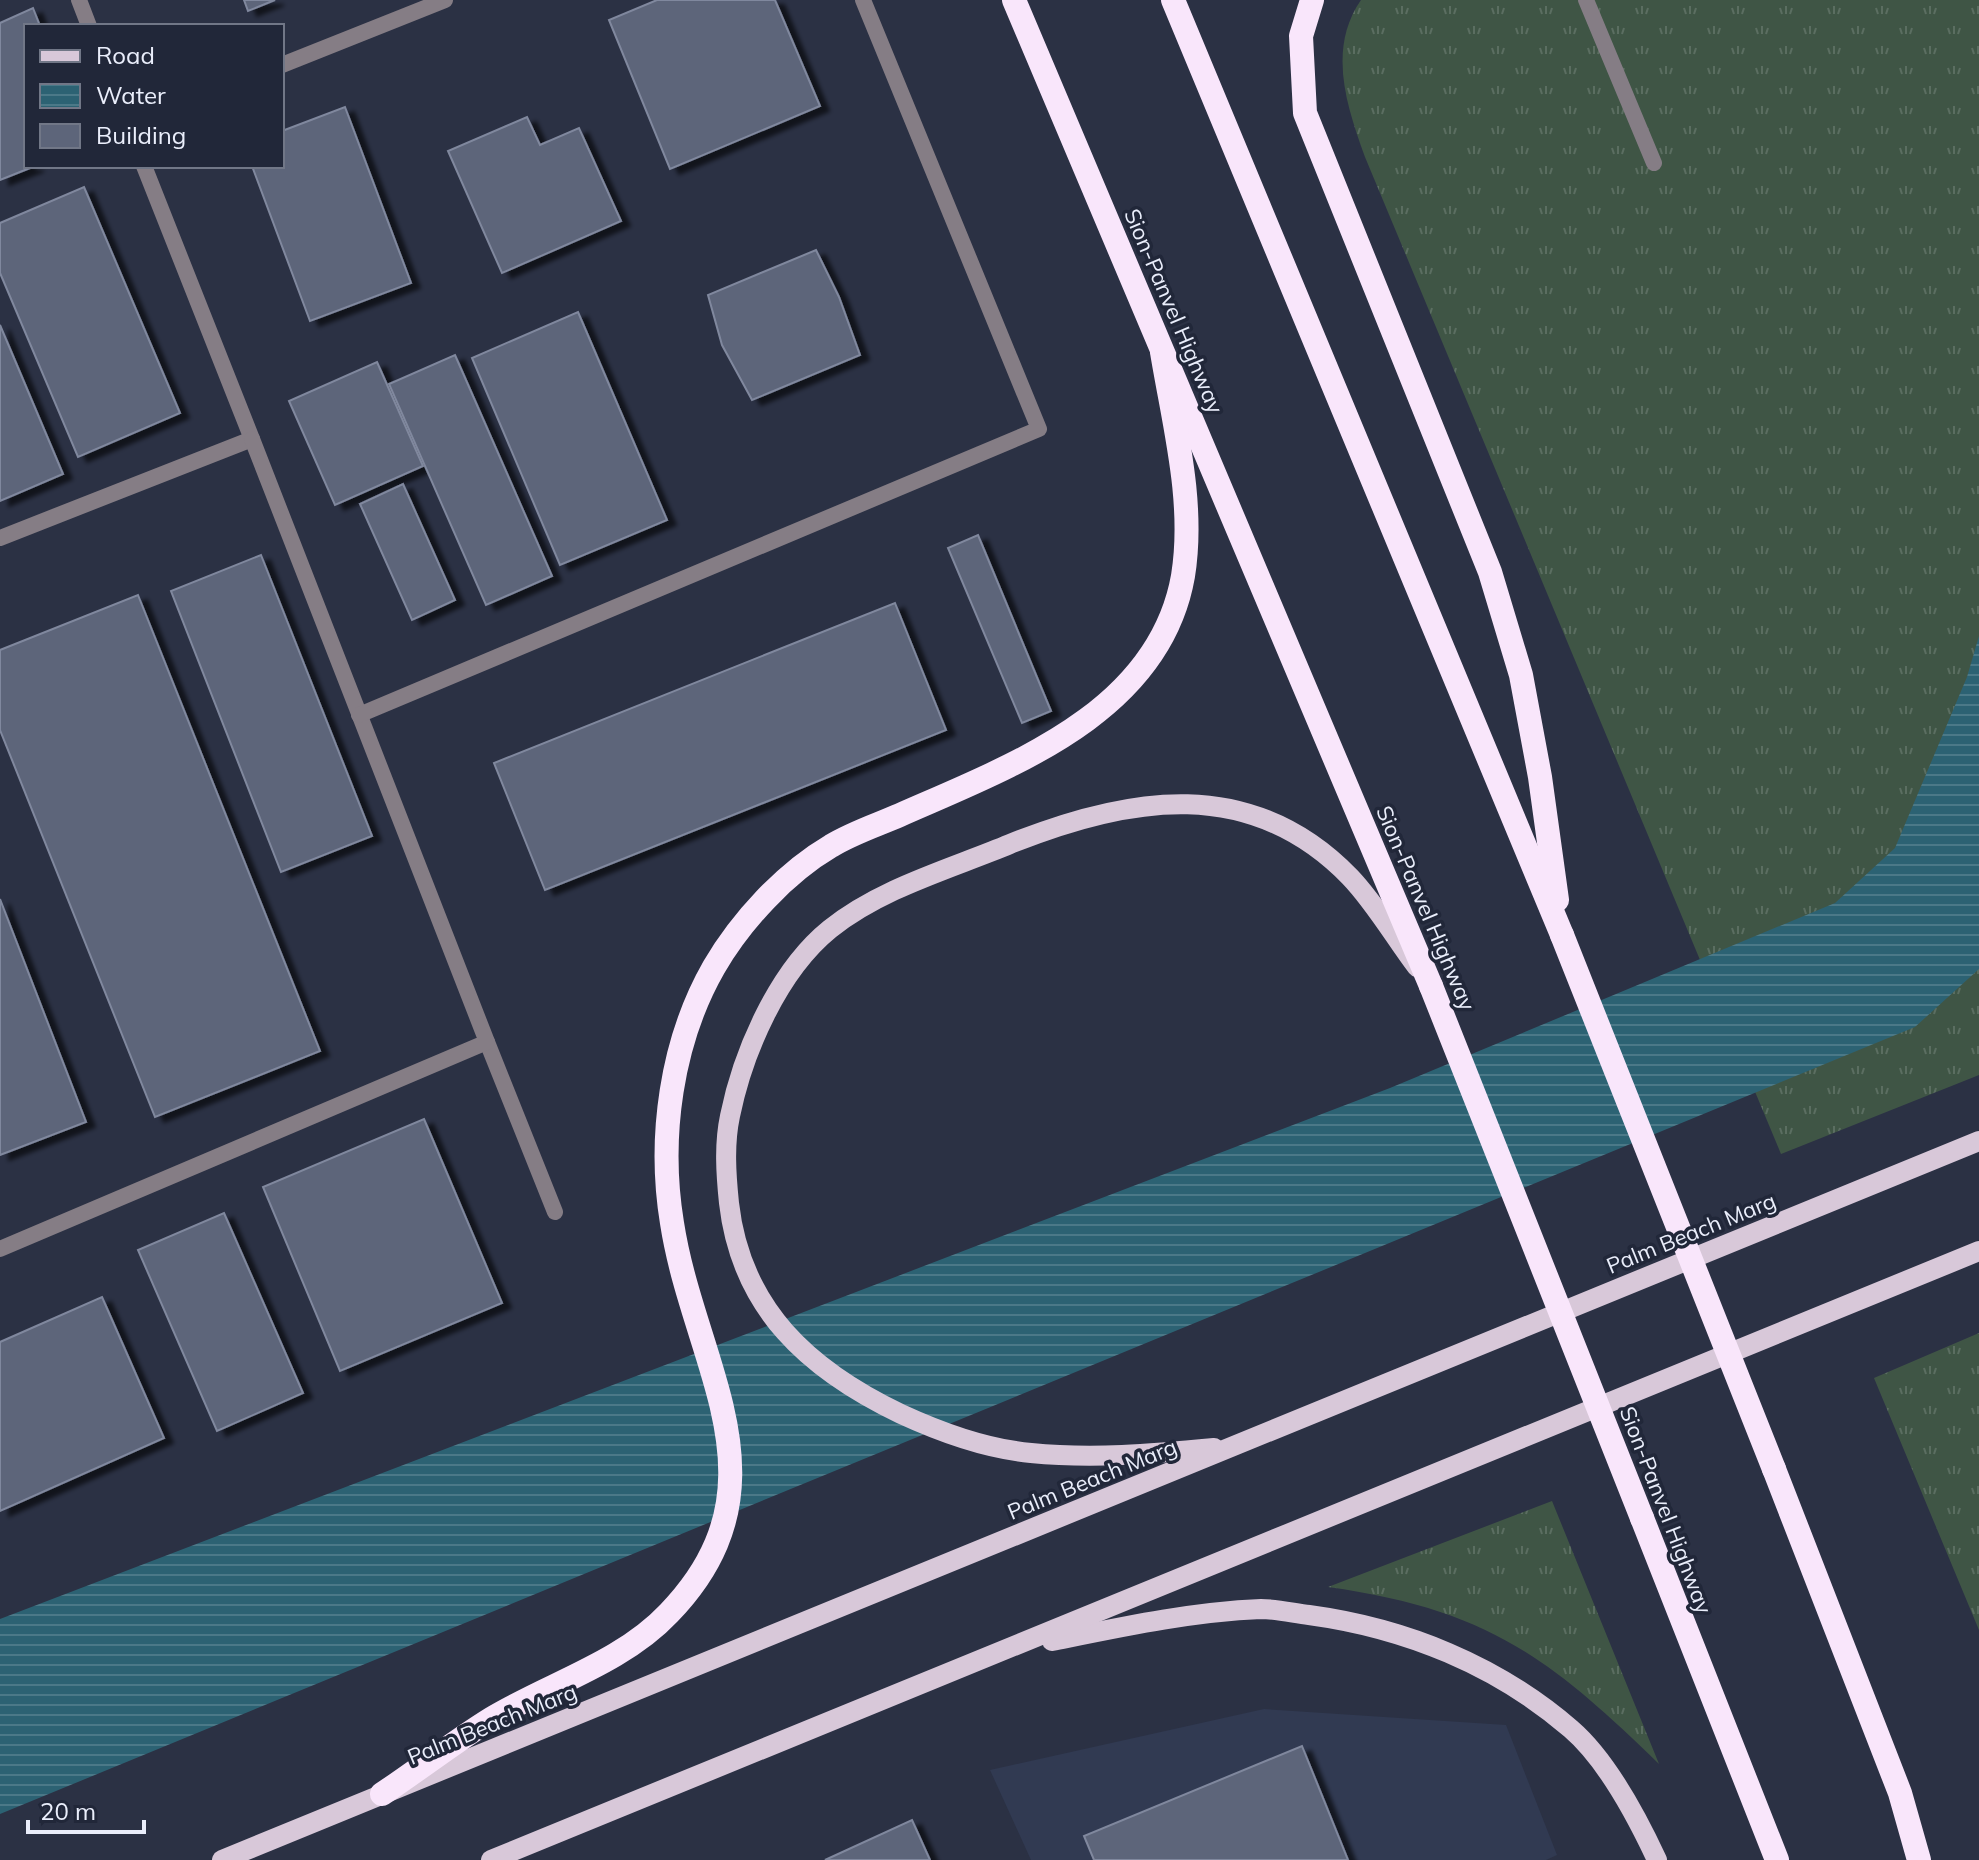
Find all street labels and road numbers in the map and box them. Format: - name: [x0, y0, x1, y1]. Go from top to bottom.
- street label: Sion-Panvel Highway: [1118, 204, 1230, 418]
- street label: Sion-Panvel Highway: [1370, 801, 1482, 1015]
- street label: Palm Beach Marg: [1602, 1186, 1780, 1280]
- street label: Sion-Panvel Highway: [1614, 1402, 1719, 1618]
- street label: Palm Beach Marg: [1003, 1432, 1181, 1526]
- street label: Palm Beach Marg: [403, 1677, 581, 1771]

